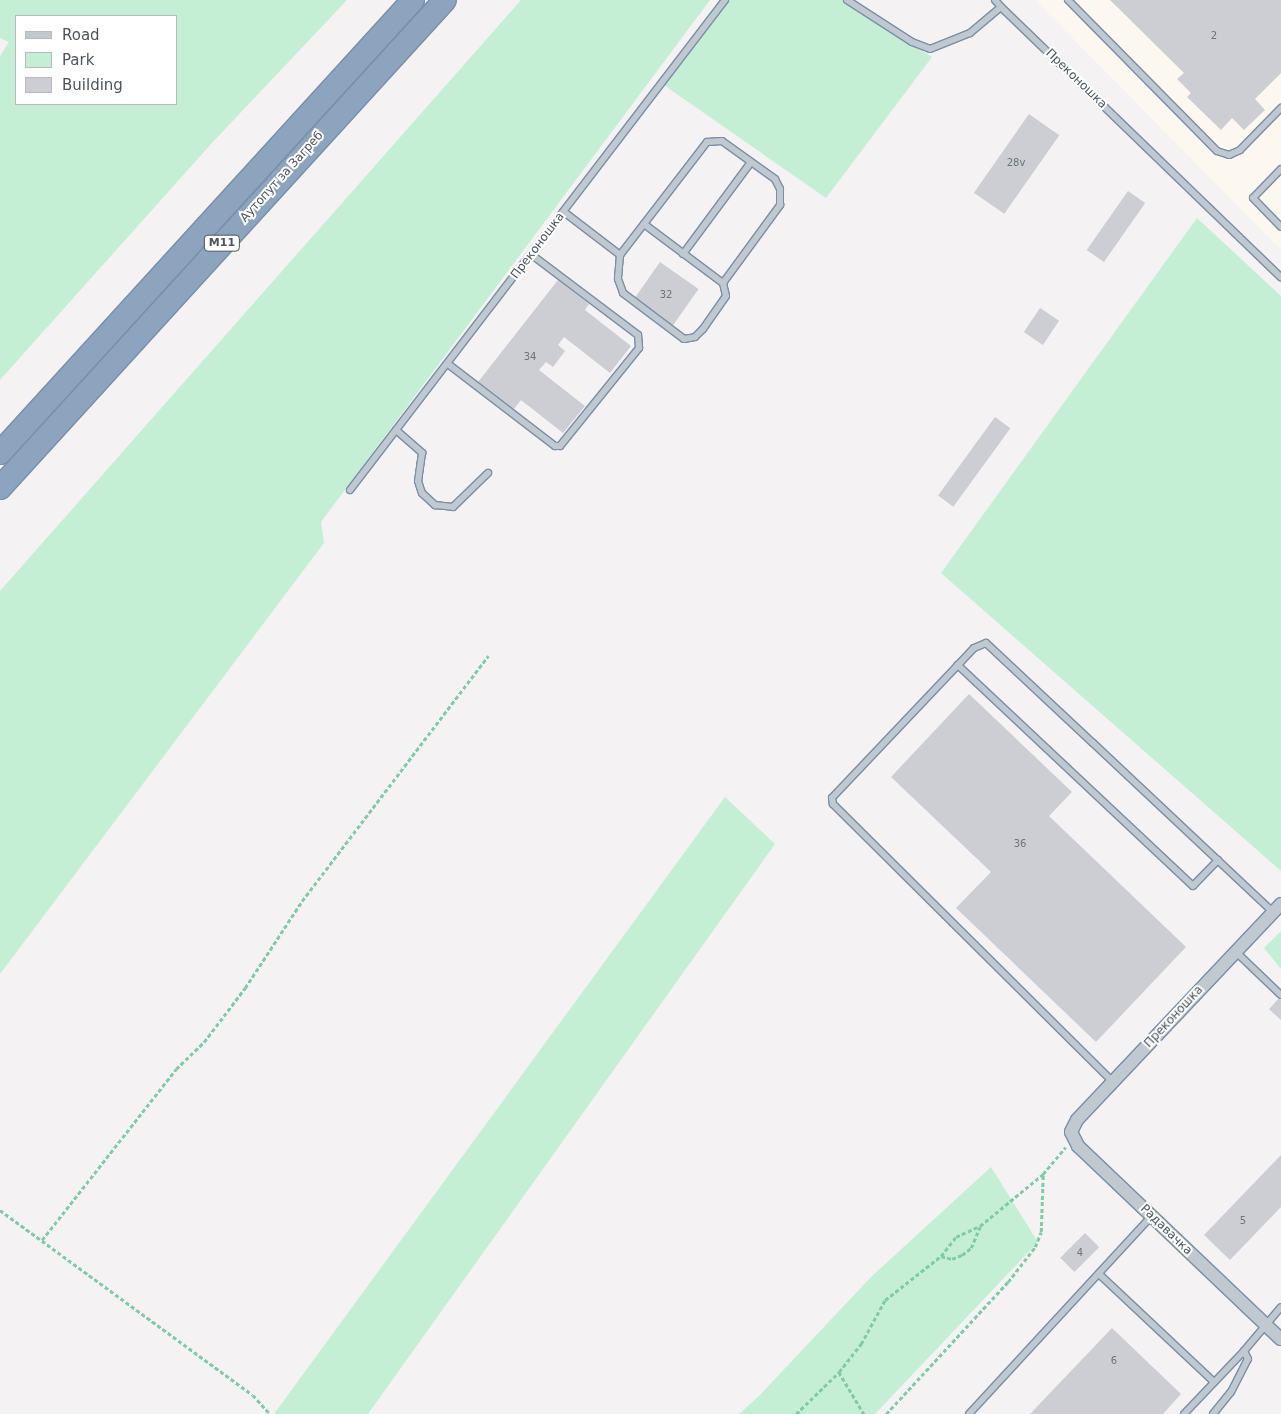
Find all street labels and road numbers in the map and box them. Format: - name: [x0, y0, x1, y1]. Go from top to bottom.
- street label: Преконошка: [1042, 46, 1110, 112]
- street label: Аутопут за Загреб: [238, 129, 326, 225]
- street label: Преконошка: [508, 210, 568, 282]
- road number: M11: [203, 234, 241, 252]
- street label: Преконошка: [1142, 983, 1206, 1051]
- street label: Радавачка: [1137, 1202, 1195, 1258]

